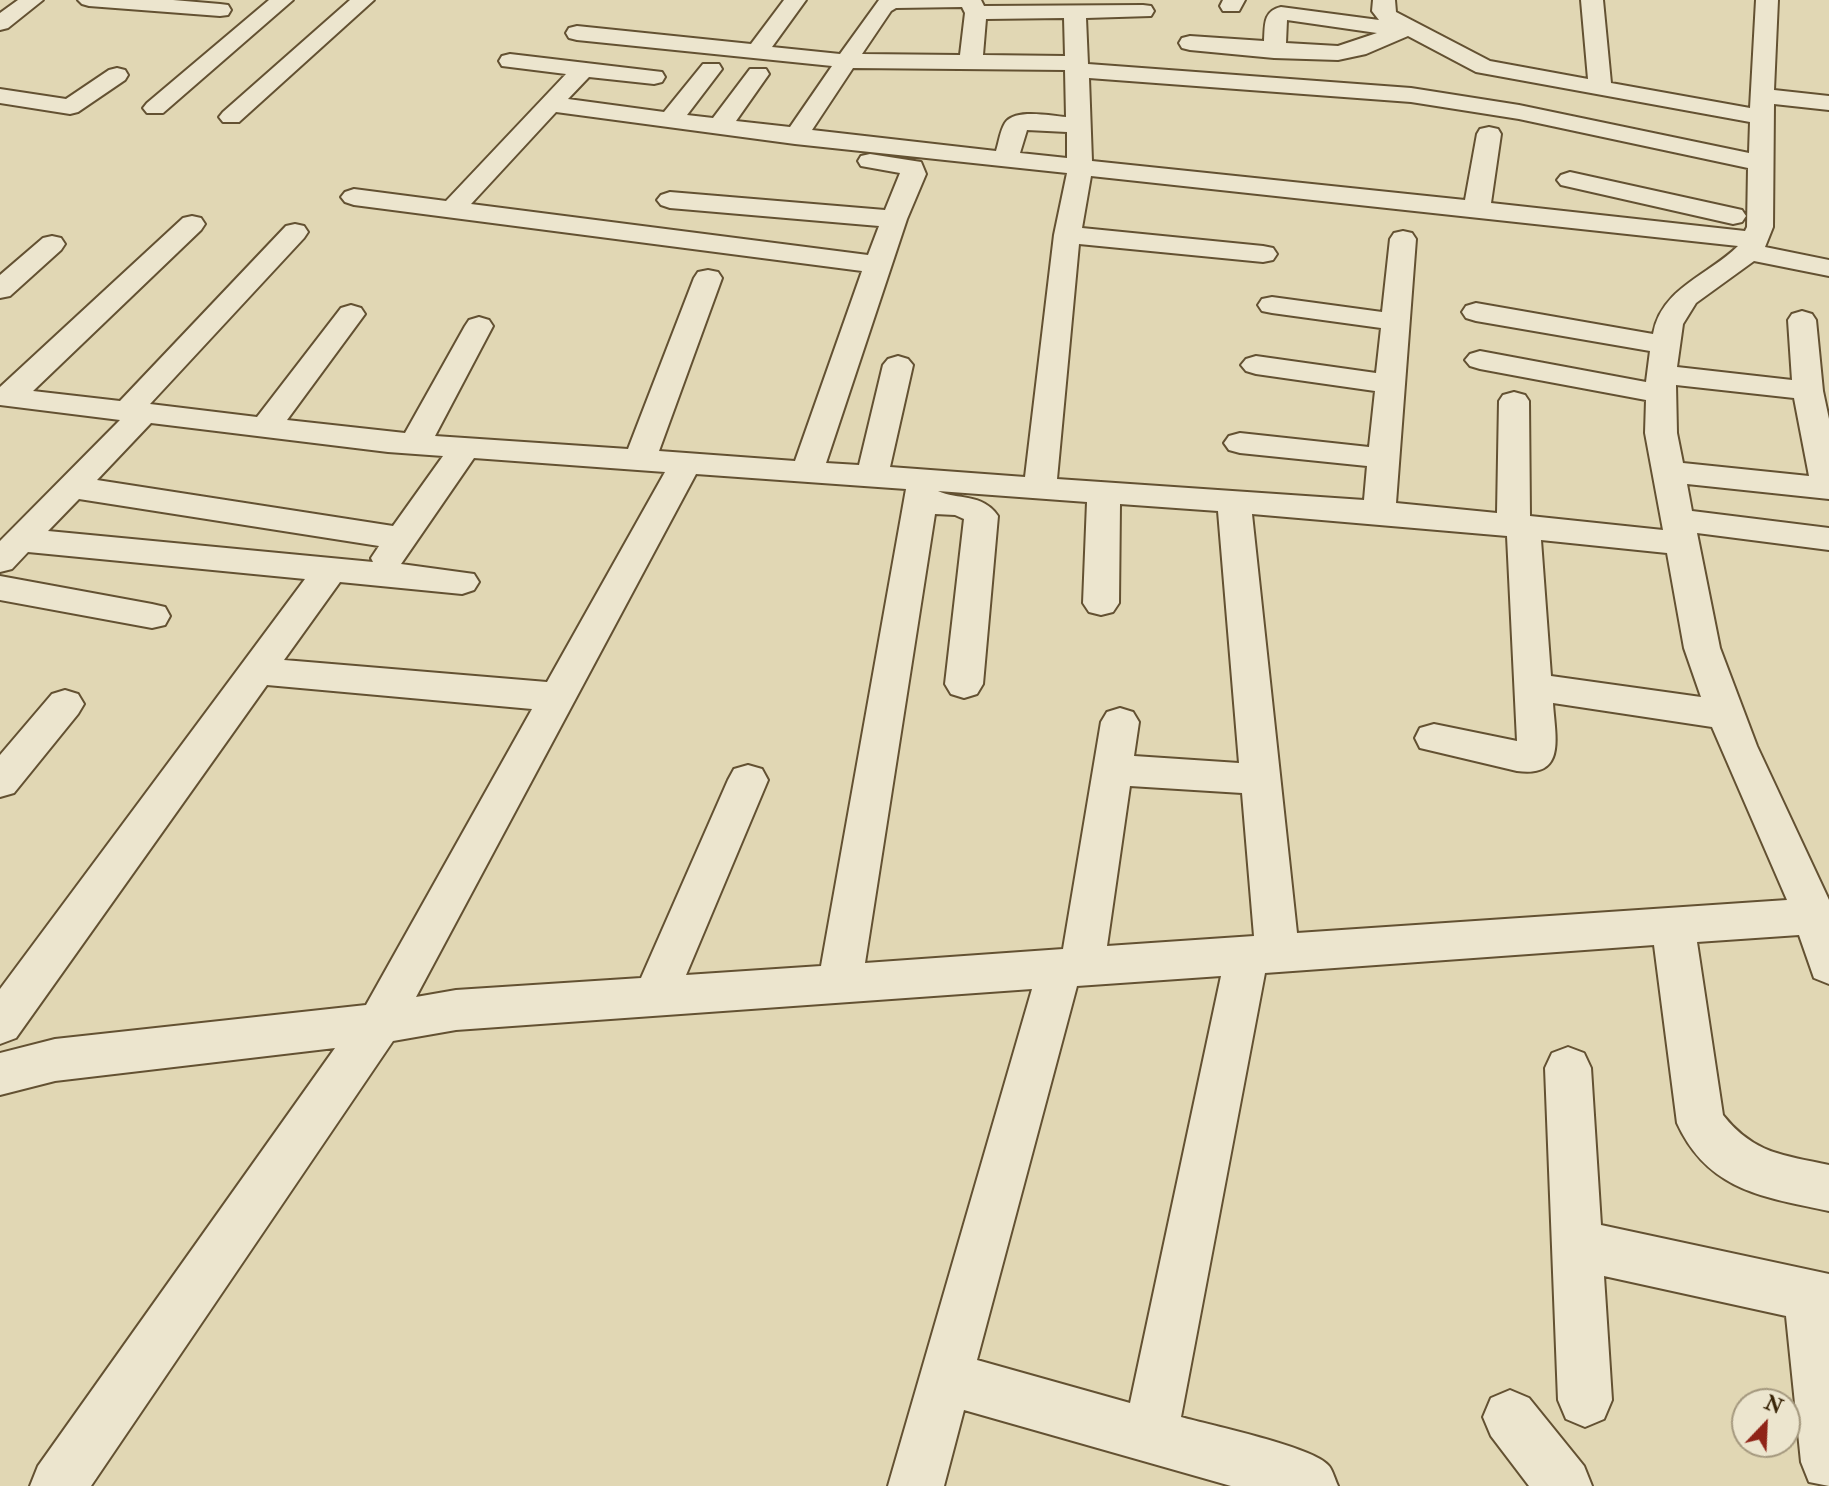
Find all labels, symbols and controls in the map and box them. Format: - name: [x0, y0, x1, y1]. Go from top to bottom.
- north arrow: [1731, 1388, 1801, 1458]
- text: N: [1761, 1391, 1786, 1420]

